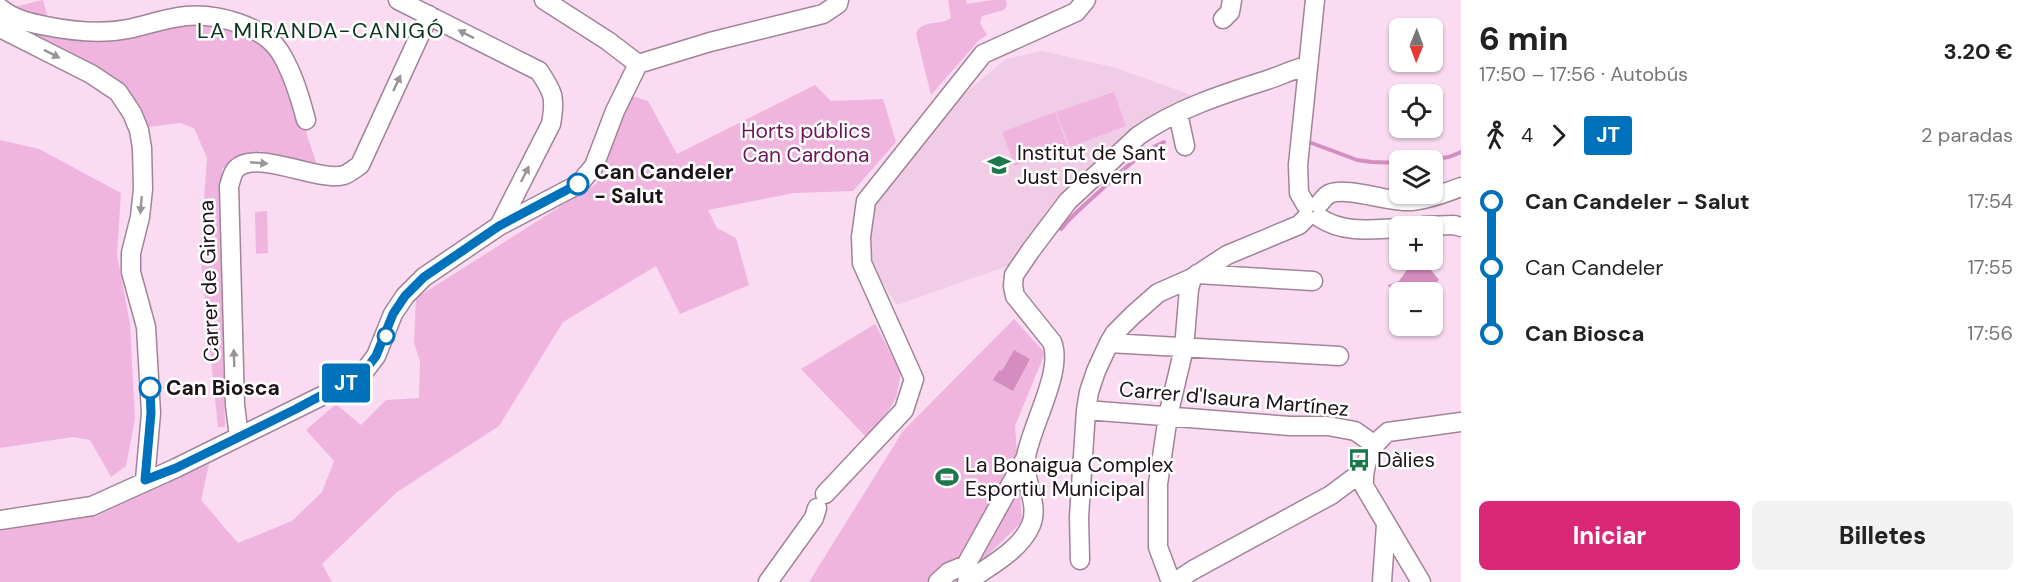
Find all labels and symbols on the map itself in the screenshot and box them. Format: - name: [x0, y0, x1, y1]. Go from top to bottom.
- district label: LA MIRANDA-CANIGÓ: [197, 16, 445, 45]
- north arrow: [1389, 18, 1443, 72]
- one-way arrow: [457, 29, 475, 39]
- one-way arrow: [44, 49, 61, 59]
- one-way arrow: [393, 74, 403, 92]
- park label: Horts públics Can Cardona: [741, 117, 871, 169]
- place label: Institut de Sant Just Desvern: [1017, 139, 1166, 191]
- school or university icon: Institut de Sant Just Desvern: [986, 152, 1012, 178]
- one-way arrow: [250, 158, 269, 168]
- place label: Can Candeler - Salut: [594, 158, 734, 210]
- one-way arrow: [521, 165, 530, 182]
- marker: Can Candeler - Salut: [567, 173, 589, 195]
- one-way arrow: [136, 195, 146, 214]
- street label: Carrer de Girona: [192, 200, 226, 362]
- unlabelled marker: [377, 327, 395, 345]
- one-way arrow: [229, 348, 239, 367]
- line badge: JT: [319, 364, 373, 403]
- place label: Can Biosca: [166, 374, 280, 402]
- street label: Carrer d'Isaura Martínez: [1118, 375, 1350, 423]
- marker: Can Biosca: [139, 377, 161, 399]
- place label: Dàlies: [1377, 446, 1435, 474]
- bus stop icon: Dàlies: [1346, 447, 1372, 473]
- place label: La Bonaigua Complex Esportiu Municipal: [965, 451, 1173, 503]
- sports icon: La Bonaigua Complex Esportiu Municipal: [934, 464, 960, 490]

